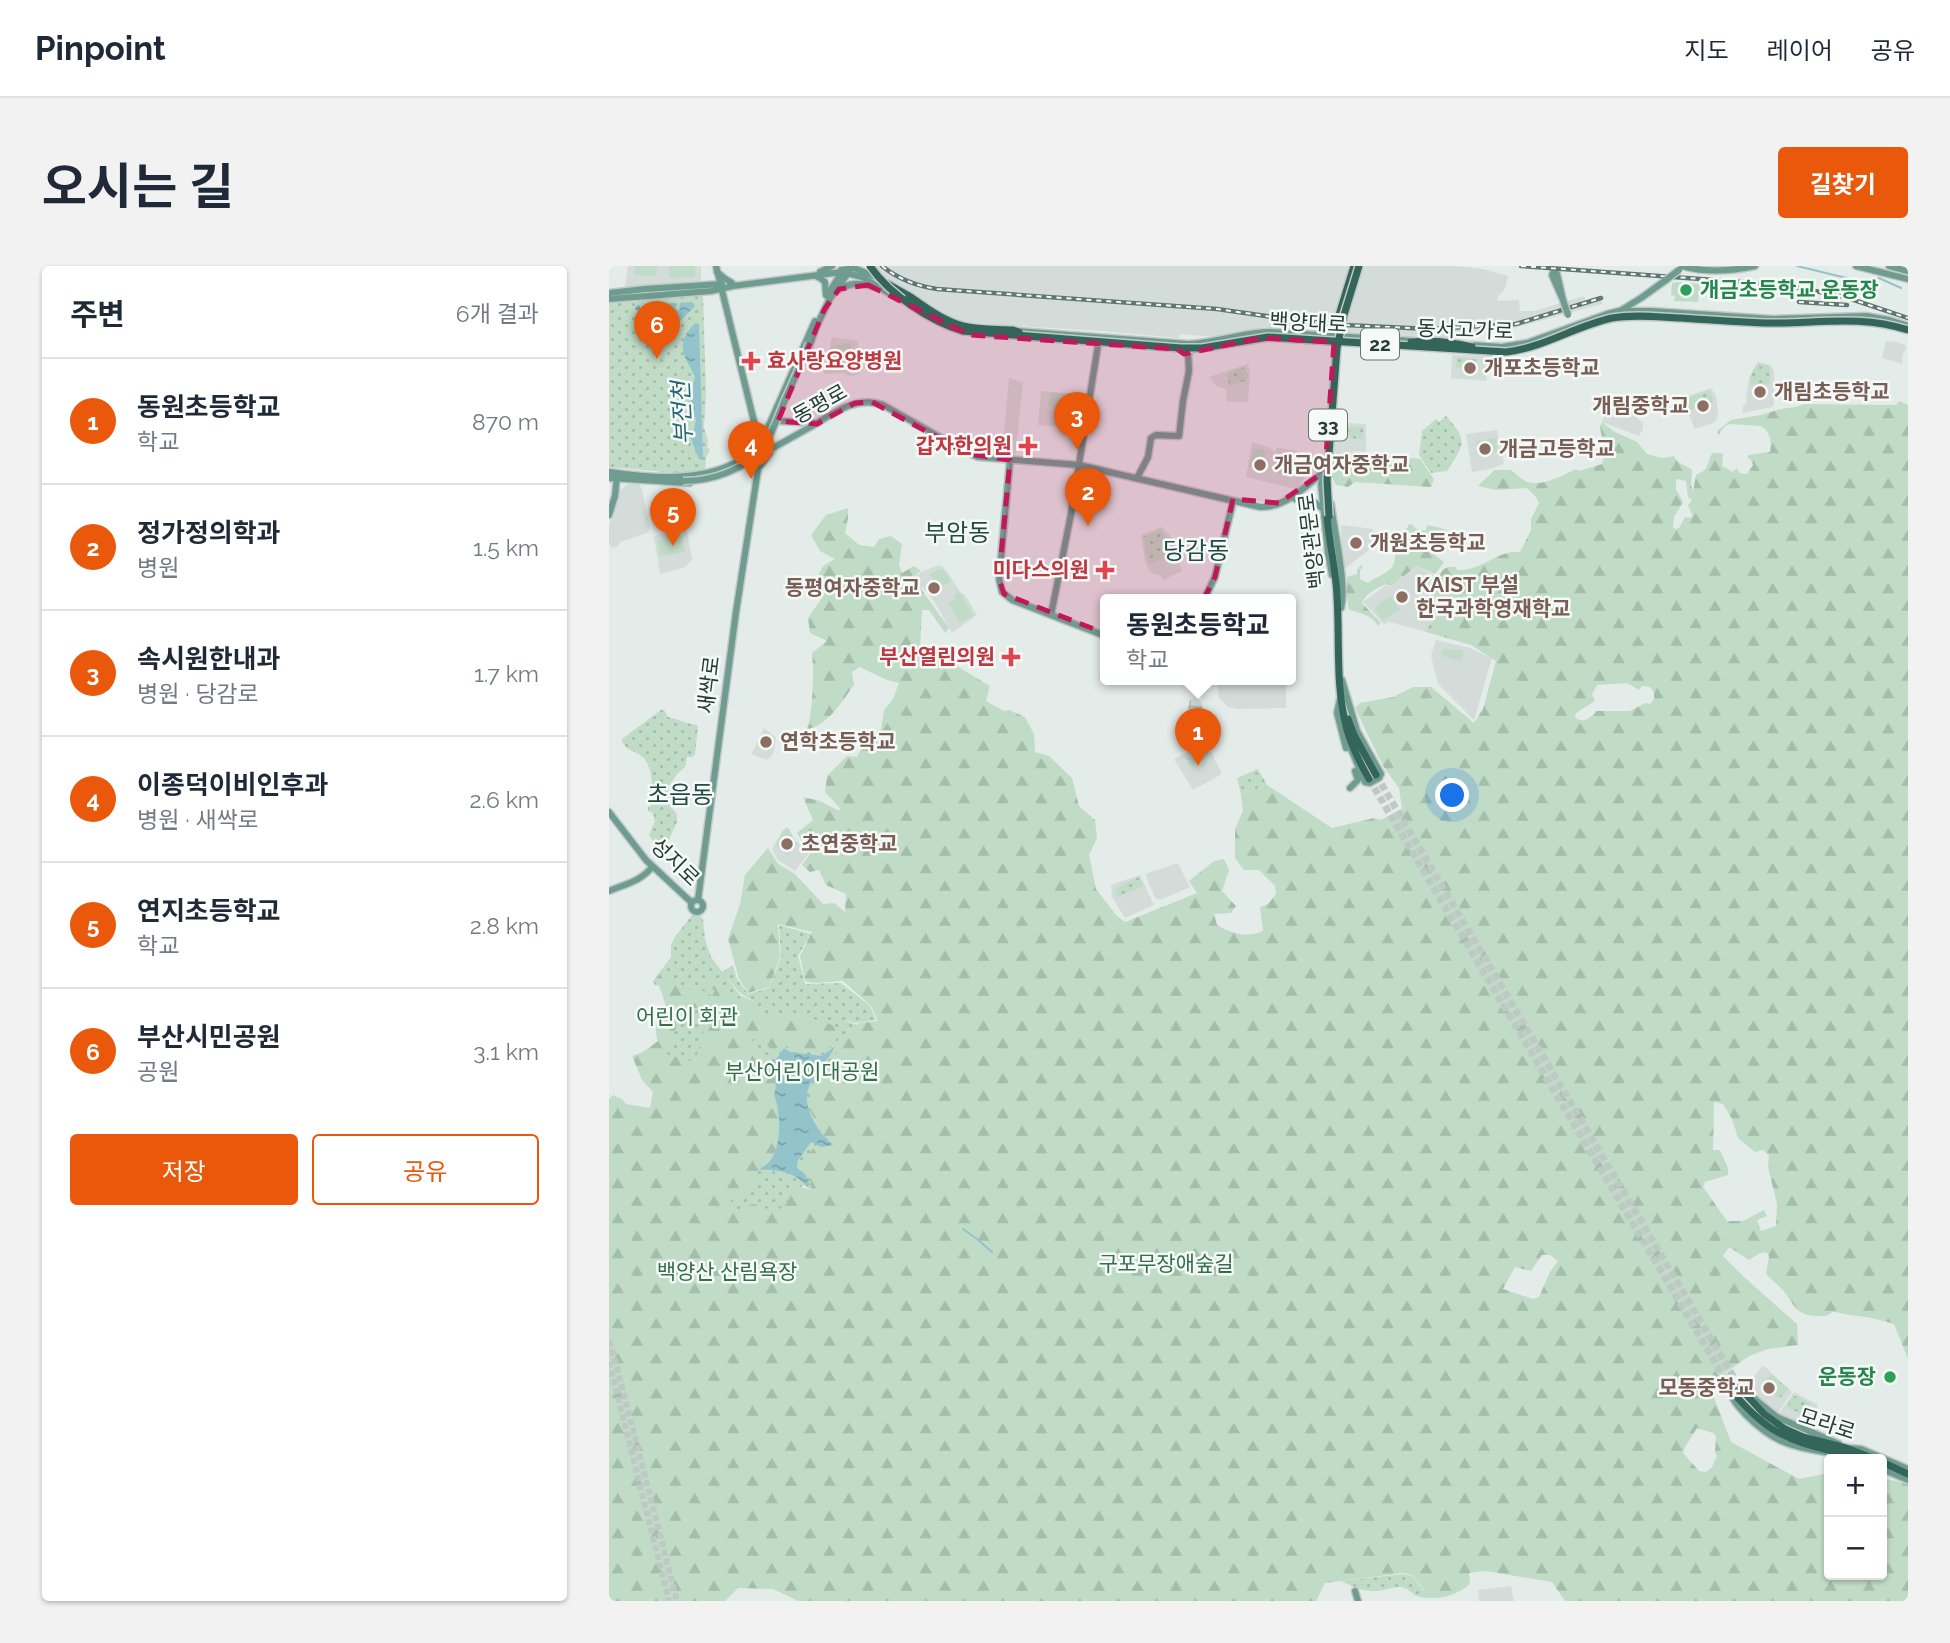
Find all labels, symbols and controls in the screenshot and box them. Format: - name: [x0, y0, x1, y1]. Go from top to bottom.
- text: Pinpoint: [35, 29, 166, 68]
- text: 지도: [1684, 36, 1729, 65]
- text: 레이어: [1767, 36, 1833, 65]
- text: 공유: [1871, 36, 1915, 65]
- button: 길찾기: [1778, 147, 1908, 218]
- text: 오시는 길: [42, 158, 234, 215]
- place label: 개금초등학교 운동장: [1700, 277, 1879, 302]
- marker: 개금초등학교 운동장: [1678, 282, 1694, 298]
- text: 주변: [70, 297, 125, 332]
- text: 6개 결과: [456, 300, 539, 327]
- pin: 6: [634, 301, 680, 359]
- street label: 백양대로: [1269, 308, 1347, 337]
- street label: 동서고가로: [1416, 315, 1514, 344]
- road number: 22: [1361, 328, 1399, 360]
- place label: 효사랑요양병원: [767, 348, 902, 373]
- marker: 효사랑요양병원: [741, 351, 761, 371]
- place label: 개포초등학교: [1484, 355, 1600, 380]
- marker: 개포초등학교: [1462, 360, 1478, 376]
- water label: 부전천: [666, 378, 697, 445]
- street label: 동평로: [788, 379, 851, 429]
- place label: 개림초등학교: [1774, 379, 1890, 404]
- marker: 개림초등학교: [1752, 384, 1768, 400]
- text: 동원초등학교: [137, 392, 281, 422]
- pin: 3: [1054, 392, 1100, 450]
- place label: 개림중학교: [1592, 393, 1689, 418]
- marker: 개림중학교: [1695, 398, 1711, 414]
- text: 1: [87, 408, 99, 435]
- text: 870 m: [472, 408, 539, 435]
- road number: 33: [1309, 410, 1347, 440]
- pin: 4: [728, 421, 774, 479]
- text: 학교: [137, 428, 179, 455]
- place label: 갑자한의원: [915, 433, 1012, 458]
- marker: 갑자한의원: [1018, 436, 1038, 456]
- place label: 개금고등학교: [1499, 436, 1615, 461]
- marker: 개금고등학교: [1477, 441, 1493, 457]
- place label: 개금여자중학교: [1274, 452, 1409, 477]
- marker: 개금여자중학교: [1252, 457, 1268, 473]
- pin: 2: [1065, 468, 1111, 526]
- pin: 5: [650, 488, 696, 546]
- street label: 백양관문로: [1293, 492, 1330, 591]
- text: 정가정의학과: [137, 518, 281, 548]
- district label: 부암동: [924, 518, 990, 547]
- place label: 개원초등학교: [1370, 530, 1486, 555]
- text: 2: [87, 534, 99, 561]
- text: 1.5 km: [473, 534, 539, 561]
- marker: 개원초등학교: [1348, 535, 1364, 551]
- district label: 당감동: [1163, 536, 1229, 565]
- text: 병원: [137, 554, 179, 581]
- place label: 미다스의원: [992, 557, 1089, 582]
- marker: 미다스의원: [1095, 560, 1115, 580]
- place label: KAIST 부설 한국과학영재학교: [1416, 572, 1571, 621]
- place label: 동평여자중학교: [785, 575, 920, 600]
- marker: 동평여자중학교: [926, 580, 942, 596]
- marker: KAIST 부설 한국과학영재학교: [1394, 589, 1410, 605]
- popup: [1100, 594, 1296, 685]
- text: 동원초등학교: [1126, 610, 1270, 640]
- text: 속시원한내과: [137, 644, 281, 674]
- place label: 부산열린의원: [879, 644, 995, 669]
- text: 학교: [1126, 646, 1169, 673]
- marker: 부산열린의원: [1001, 647, 1021, 667]
- street label: 새싹로: [693, 655, 724, 715]
- text: 3: [87, 660, 99, 687]
- text: 1.7 km: [474, 660, 539, 687]
- text: 병원 · 당감로: [137, 680, 259, 707]
- pin: 1: [1175, 708, 1221, 766]
- place label: 연학초등학교: [780, 729, 896, 754]
- marker: 연학초등학교: [758, 734, 774, 750]
- text: 이종덕이비인후과: [137, 770, 328, 800]
- your location: [1435, 778, 1469, 812]
- district label: 초읍동: [647, 780, 713, 809]
- text: 4: [86, 786, 100, 813]
- text: 2.6 km: [470, 786, 539, 813]
- text: 병원 · 새싹로: [137, 806, 259, 833]
- place label: 초연중학교: [801, 831, 898, 856]
- street label: 성지로: [646, 833, 705, 891]
- marker: 초연중학교: [779, 836, 795, 852]
- text: 연지초등학교: [137, 896, 281, 926]
- text: 5: [87, 912, 99, 939]
- text: 2.8 km: [470, 912, 539, 939]
- text: 학교: [137, 932, 179, 959]
- park label: 어린이 회관: [636, 1004, 738, 1029]
- text: 부산시민공원: [137, 1022, 281, 1052]
- text: 6: [86, 1038, 100, 1065]
- text: 3.1 km: [473, 1038, 539, 1065]
- text: 공원: [137, 1058, 179, 1085]
- park label: 부산어린이대공원: [725, 1059, 879, 1084]
- button: 저장: [70, 1134, 298, 1205]
- button: 공유: [312, 1134, 539, 1205]
- park label: 구포무장애숲길: [1098, 1251, 1234, 1276]
- park label: 백양산 산림욕장: [657, 1259, 797, 1284]
- place label: 운동장: [1818, 1364, 1876, 1389]
- marker: 운동장: [1882, 1369, 1898, 1385]
- place label: 모동중학교: [1658, 1375, 1755, 1400]
- marker: 모동중학교: [1761, 1380, 1777, 1396]
- street label: 모라로: [1796, 1403, 1859, 1444]
- map controls: [1824, 1454, 1887, 1580]
- button: +: [1824, 1454, 1887, 1517]
- button: −: [1824, 1517, 1887, 1580]

